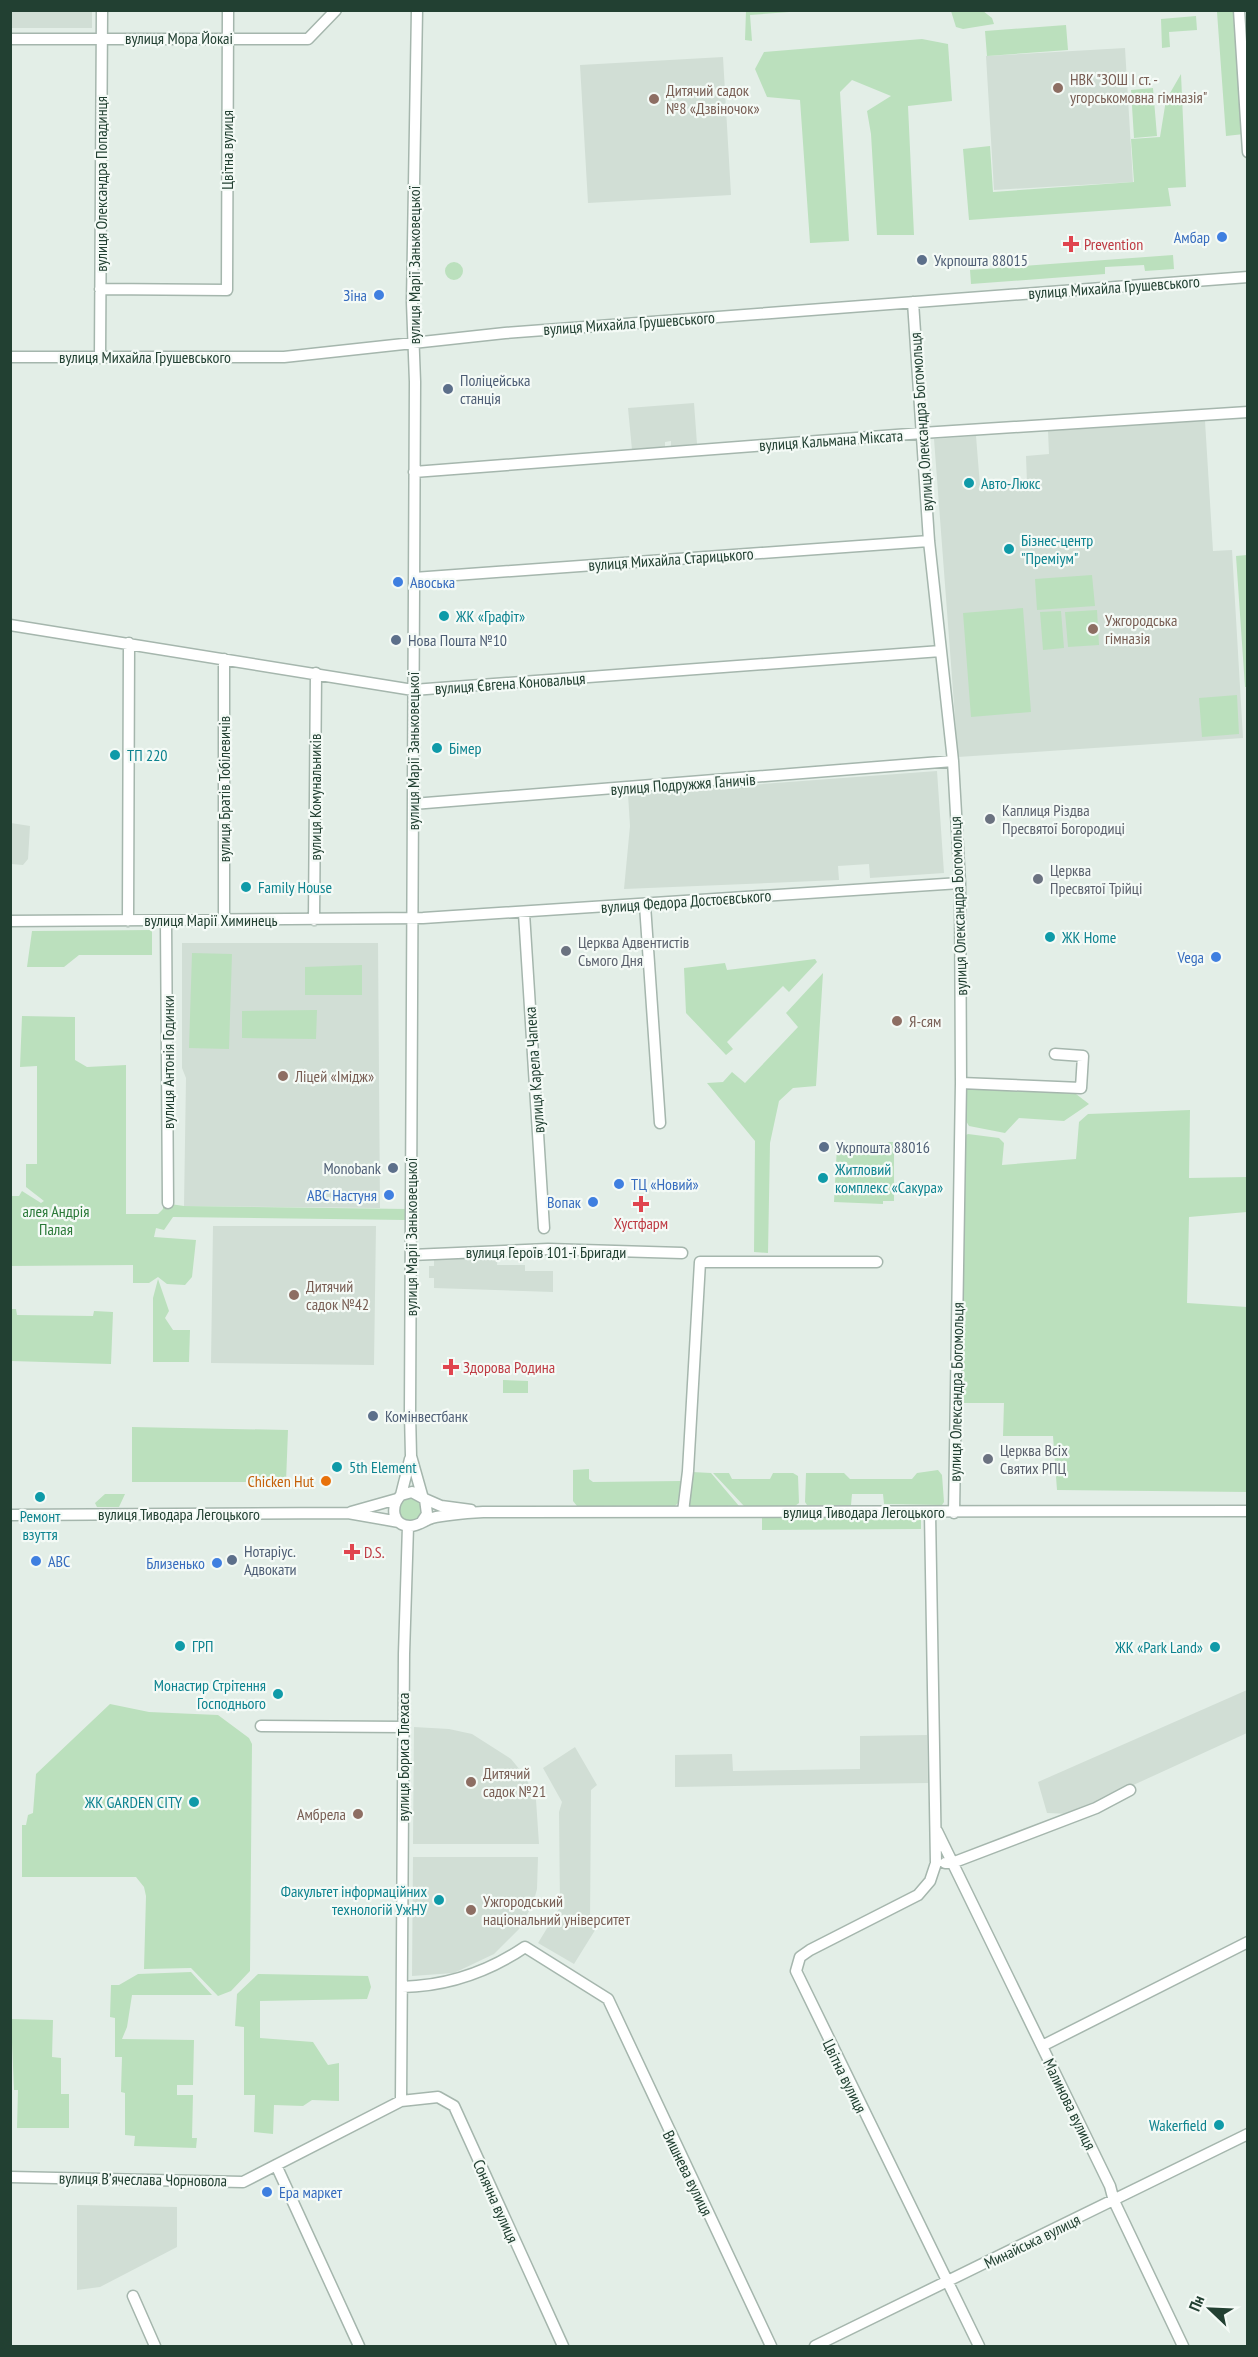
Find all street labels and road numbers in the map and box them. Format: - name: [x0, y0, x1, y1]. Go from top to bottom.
- street label: вулиця Мора Йокаі: [125, 28, 233, 48]
- street label: вулиця Олександра Попадинця: [91, 96, 111, 272]
- street label: Цвітна вулиця: [217, 110, 237, 190]
- street label: вулиця Марії Заньковецької: [404, 185, 424, 344]
- street label: вулиця Михайла Грушевського: [1028, 271, 1200, 303]
- street label: вулиця Михайла Грушевського: [543, 307, 715, 339]
- street label: вулиця Олександра Богомольця: [905, 332, 937, 512]
- street label: вулиця Михайла Грушевського: [59, 347, 231, 367]
- street label: вулиця Кальмана Міксата: [758, 425, 904, 455]
- street label: вулиця Михайла Старицького: [588, 543, 754, 575]
- street label: вулиця Євгена Коновальця: [434, 668, 586, 698]
- street label: вулиця Марії Заньковецької: [403, 671, 423, 830]
- street label: вулиця Братів Тобілевичів: [214, 716, 234, 862]
- street label: вулиця Комунальників: [305, 734, 325, 860]
- street label: вулиця Подружжя Ганичів: [610, 769, 756, 799]
- street label: вулиця Олександра Богомольця: [945, 816, 971, 996]
- street label: вулиця Федора Достоєвського: [600, 885, 772, 917]
- street label: вулиця Марії Химинець: [144, 910, 278, 930]
- street label: вулиця Антонія Годинки: [158, 995, 178, 1129]
- street label: вулиця Карела Чапека: [520, 1006, 548, 1134]
- street label: вулиця Марії Заньковецької: [401, 1157, 421, 1316]
- street label: вулиця Героїв 101-ї Бригади: [466, 1242, 626, 1262]
- street label: вулиця Олександра Богомольця: [944, 1302, 968, 1482]
- street label: вулиця Тиводара Легоцького: [783, 1502, 945, 1522]
- street label: вулиця Тиводара Легоцького: [98, 1504, 260, 1524]
- street label: вулиця Бориса Тлехаса: [393, 1693, 413, 1822]
- street label: Цвітна вулиця: [819, 2036, 871, 2116]
- street label: Малинова вулиця: [1039, 2055, 1101, 2153]
- street label: Вишнева вулиця: [659, 2127, 717, 2219]
- street label: Сонячна вулиця: [469, 2156, 523, 2246]
- street label: вулиця Вʼячеслава Чорновола: [59, 2168, 227, 2190]
- street label: Минайська вулиця: [981, 2209, 1083, 2273]

